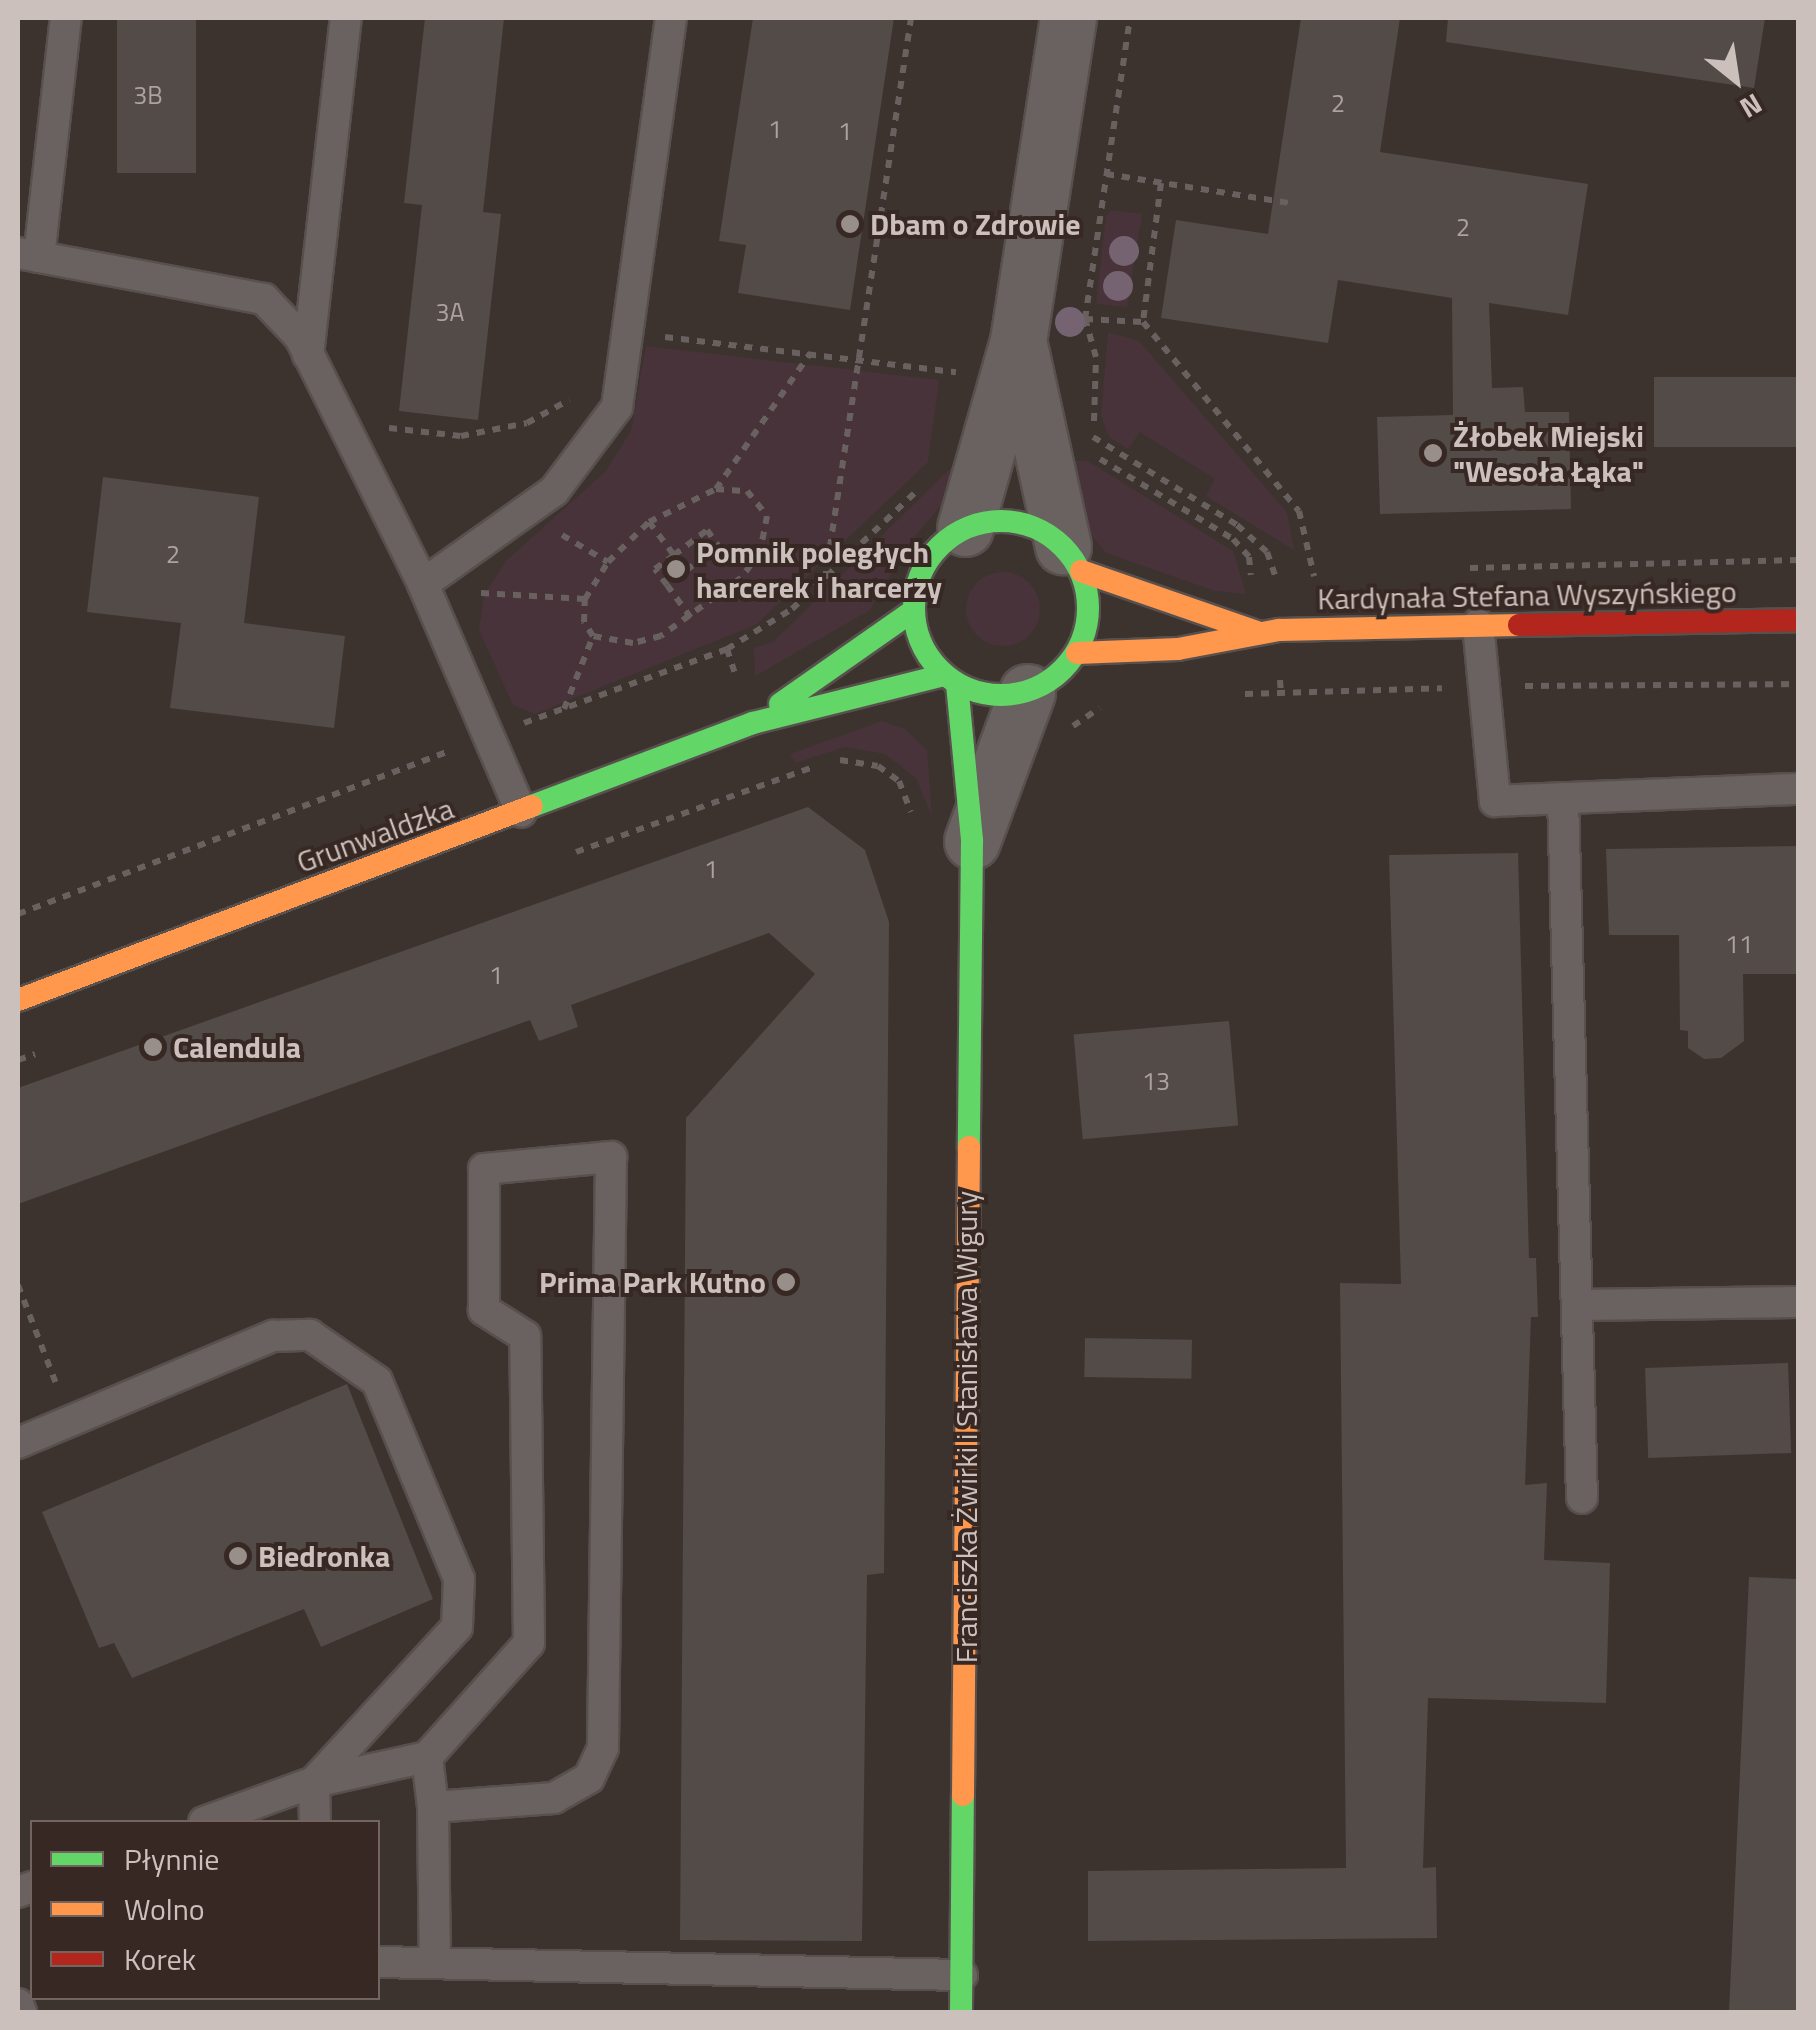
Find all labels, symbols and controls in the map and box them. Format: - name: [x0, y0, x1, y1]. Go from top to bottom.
- north arrow: [1686, 30, 1786, 130]
- house number: 3B: [133, 80, 163, 110]
- text: N: [1732, 83, 1770, 130]
- house number: 2: [1331, 88, 1345, 118]
- house number: 1: [768, 114, 782, 144]
- house number: 1: [838, 116, 852, 146]
- place label: Dbam o Zdrowie: [870, 206, 1081, 242]
- house number: 2: [1456, 212, 1470, 242]
- marker: Dbam o Zdrowie: [839, 213, 861, 235]
- house number: 3A: [436, 297, 464, 327]
- place label: Żłobek Miejski "Wesoła Łąka": [1453, 418, 1644, 488]
- marker: Żłobek Miejski "Wesoła Łąka": [1422, 442, 1444, 464]
- place label: Pomnik poległych harcerek i harcerzy: [696, 534, 942, 604]
- house number: 2: [166, 539, 180, 569]
- marker: Pomnik poległych harcerek i harcerzy: [665, 558, 687, 580]
- street label: Kardynała Stefana Wyszyńskiego: [1317, 573, 1737, 617]
- street label: Grunwaldzka: [292, 790, 458, 880]
- house number: 1: [704, 854, 718, 884]
- house number: 11: [1725, 929, 1753, 959]
- house number: 1: [489, 960, 503, 990]
- place label: Calendula: [173, 1029, 301, 1065]
- marker: Calendula: [142, 1036, 164, 1058]
- house number: 13: [1142, 1066, 1170, 1096]
- street label: Franciszka Żwirki i Stanisława Wigury: [948, 1191, 984, 1663]
- place label: Prima Park Kutno: [539, 1264, 766, 1300]
- marker: Prima Park Kutno: [775, 1271, 797, 1293]
- place label: Biedronka: [258, 1538, 390, 1574]
- marker: Biedronka: [227, 1545, 249, 1567]
- legend: [30, 1820, 380, 2000]
- text: Płynnie: [124, 1836, 220, 1882]
- text: Wolno: [124, 1886, 205, 1932]
- text: Korek: [124, 1936, 196, 1982]

